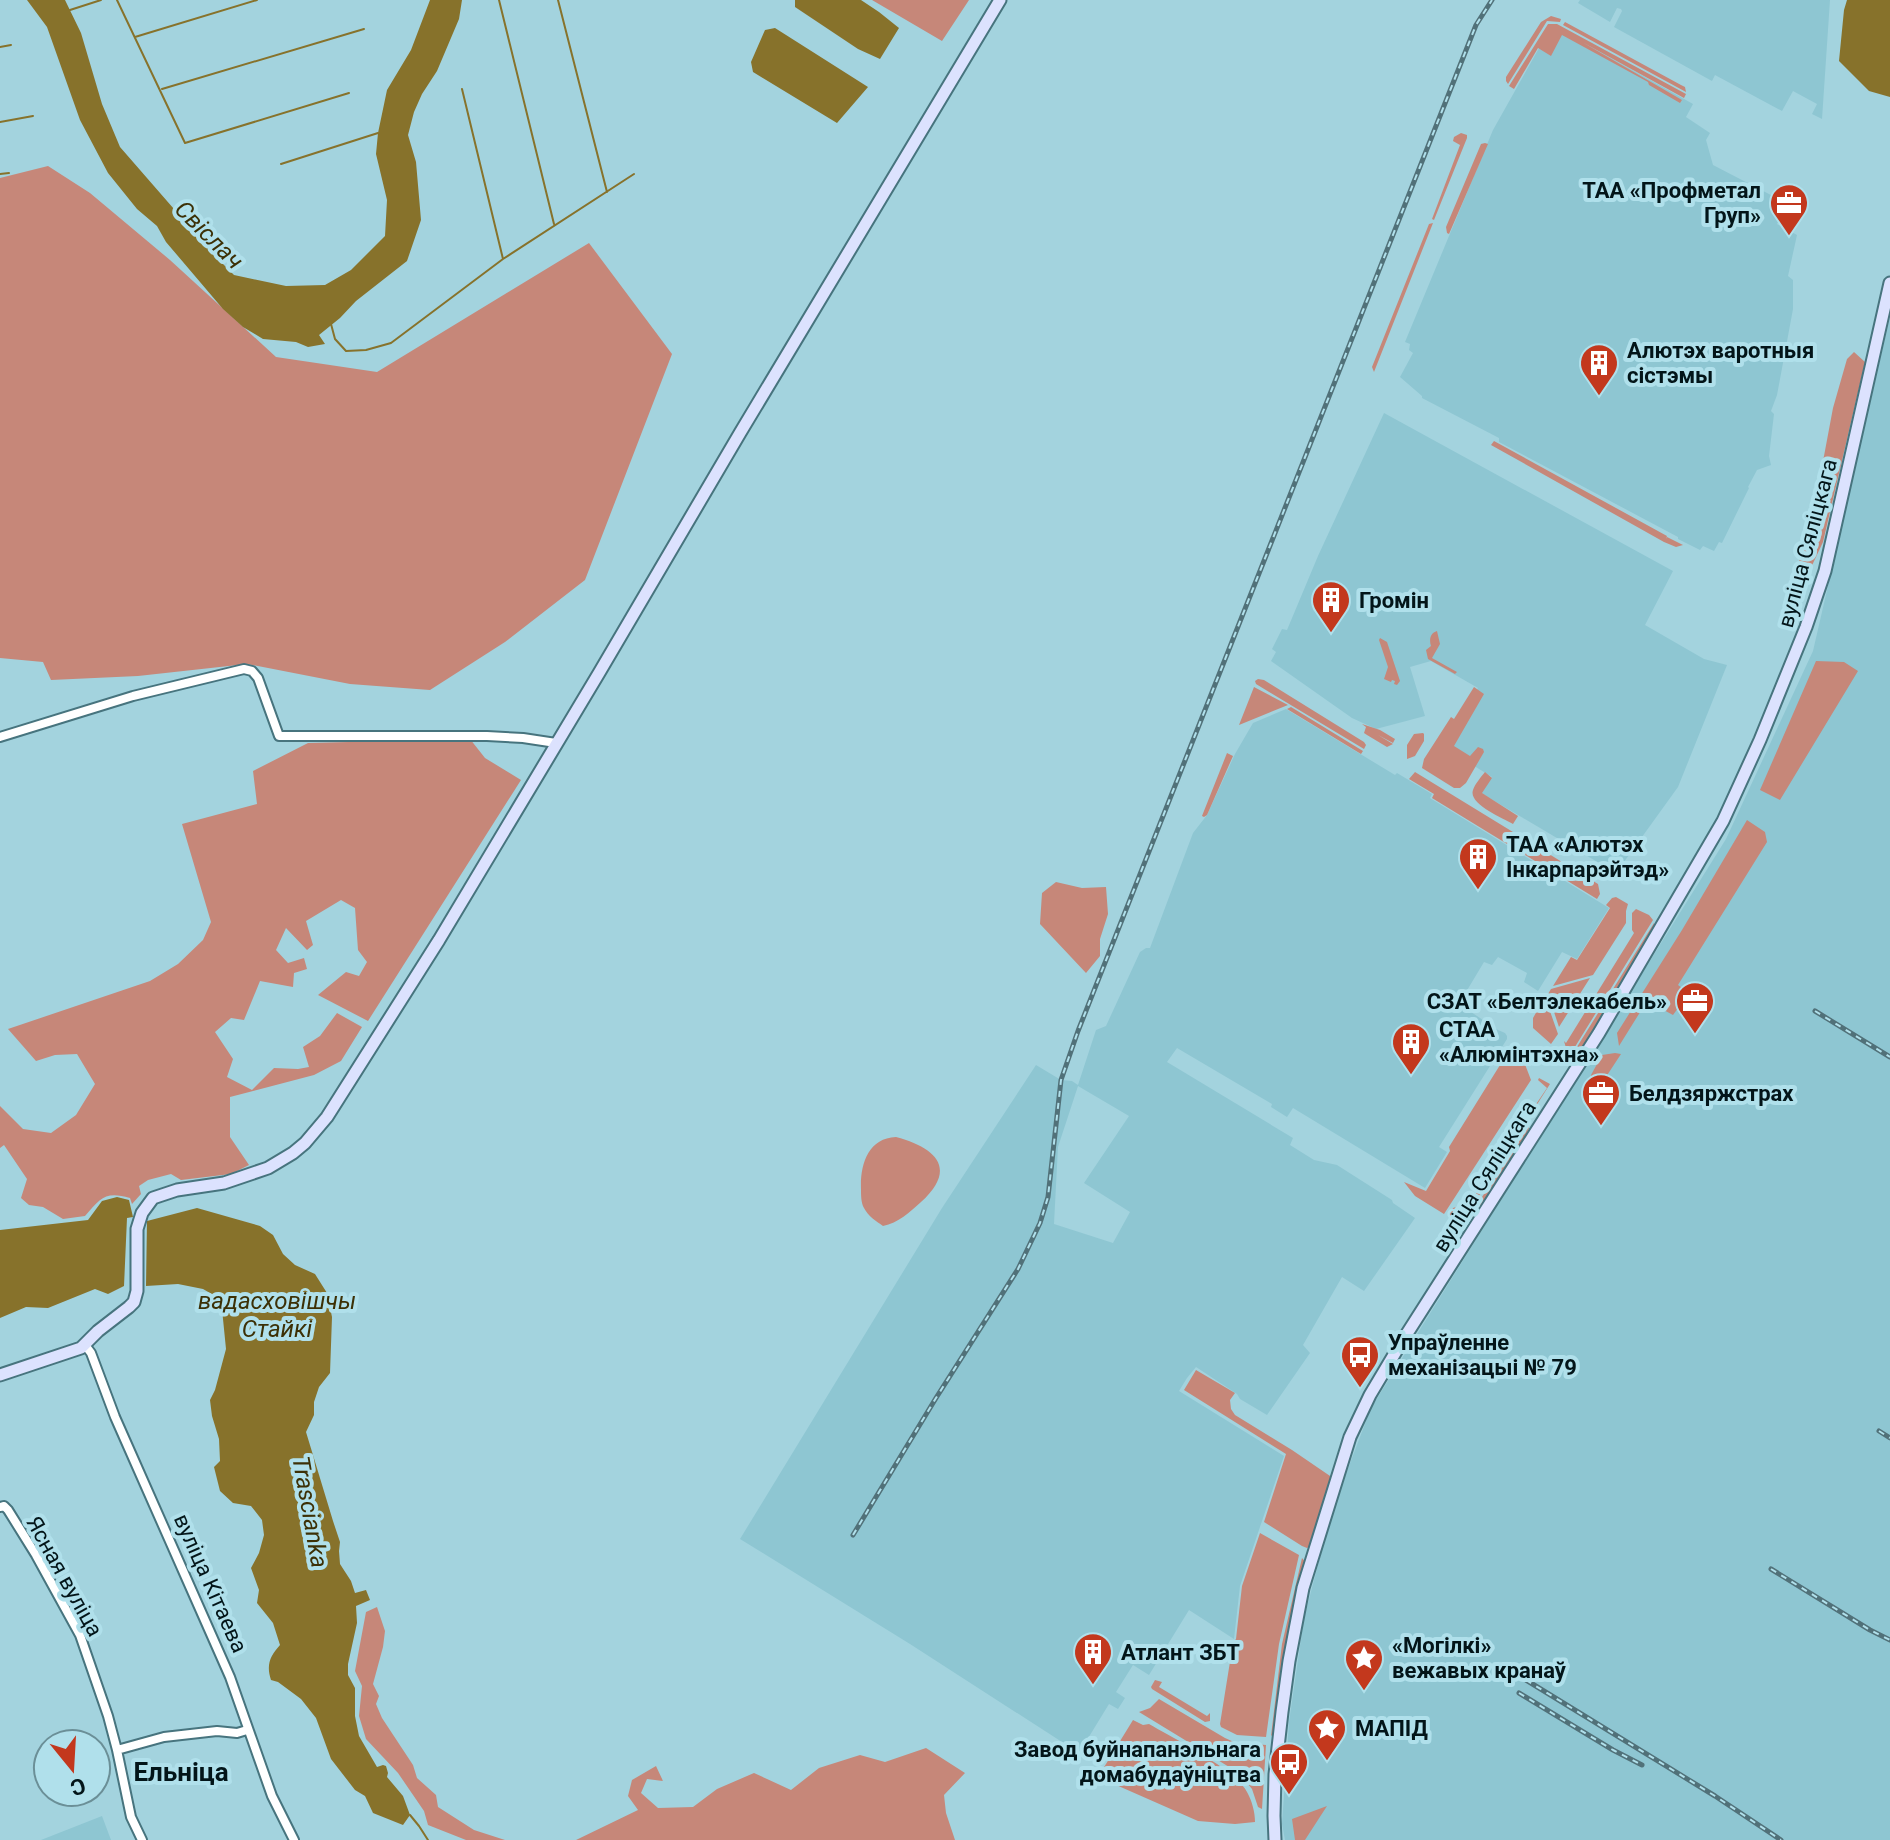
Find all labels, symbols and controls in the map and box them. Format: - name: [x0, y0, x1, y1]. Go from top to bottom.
- place label: ТАА «Профметал Груп»: [1582, 178, 1761, 228]
- office icon: ТАА «Профметал Груп»: [1768, 182, 1810, 237]
- water label: Свіслач: [169, 195, 249, 275]
- place label: Алютэх варотныя сістэмы: [1627, 338, 1814, 388]
- building icon: Алютэх варотныя сістэмы: [1578, 342, 1620, 397]
- street label: вуліца Сяліцкага: [1773, 456, 1842, 630]
- building icon: Громін: [1310, 579, 1352, 634]
- place label: Громін: [1359, 588, 1429, 613]
- place label: ТАА «Алютэх Інкарпарэйтэд»: [1506, 832, 1669, 882]
- building icon: ТАА «Алютэх Інкарпарэйтэд»: [1457, 836, 1499, 891]
- office icon: СЗАТ «Белтэлекабель»: [1674, 980, 1716, 1035]
- place label: СЗАТ «Белтэлекабель»: [1427, 989, 1667, 1014]
- place label: СТАА «Алюмінтэхна»: [1439, 1017, 1599, 1067]
- building icon: СТАА «Алюмінтэхна»: [1390, 1021, 1432, 1076]
- office icon: Белдзяржстрах: [1580, 1072, 1622, 1127]
- place label: Белдзяржстрах: [1629, 1081, 1794, 1106]
- street label: вуліца Сяліцкага: [1428, 1096, 1541, 1256]
- water label: вадасховішчы Стайкі: [198, 1287, 356, 1343]
- place label: Упраўленне механізацыі № 79: [1388, 1330, 1577, 1380]
- bus stop icon: Упраўленне механізацыі № 79: [1339, 1334, 1381, 1389]
- water label: Trascianka: [286, 1454, 334, 1570]
- street label: вуліца Кітаева: [169, 1510, 252, 1656]
- street label: Ясная вуліца: [21, 1512, 108, 1641]
- building icon: Атлант ЗБТ: [1072, 1631, 1114, 1686]
- place label: «Могілкі» вежавых кранаў: [1392, 1633, 1567, 1683]
- place icon: «Могілкі» вежавых кранаў: [1343, 1637, 1385, 1692]
- place label: Атлант ЗБТ: [1121, 1640, 1240, 1665]
- place icon: МАПІД: [1306, 1707, 1348, 1762]
- place label: МАПІД: [1355, 1716, 1428, 1741]
- north arrow: [32, 1728, 112, 1808]
- place label: Завод буйнапанэльнага домабудаўніцтва: [1014, 1737, 1261, 1787]
- bus stop icon: Завод буйнапанэльнага домабудаўніцтва: [1268, 1741, 1310, 1796]
- district label: Ельніца: [133, 1757, 229, 1787]
- text: С: [67, 1772, 89, 1801]

